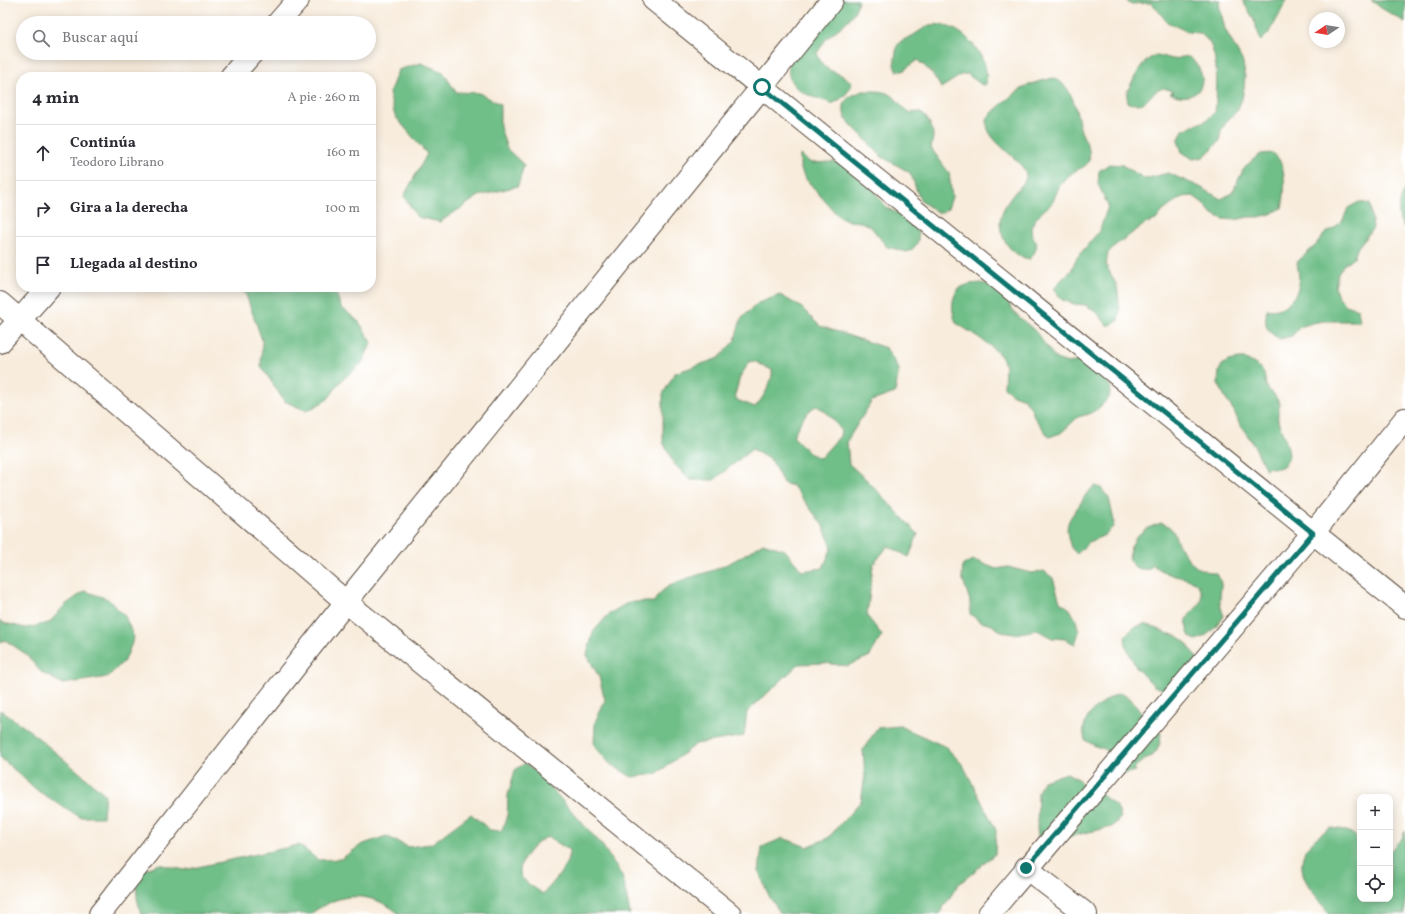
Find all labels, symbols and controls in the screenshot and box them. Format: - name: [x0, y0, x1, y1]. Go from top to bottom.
- north arrow: [1309, 12, 1345, 48]
- search box: [16, 16, 376, 60]
- icon: search: [30, 27, 52, 49]
- text: Buscar aquí: [62, 28, 138, 49]
- route start: [753, 78, 771, 96]
- text: 4 min: [32, 87, 79, 110]
- text: A pie · 260 m: [287, 89, 360, 107]
- text: Continúa: [70, 133, 136, 154]
- icon: ahead: [32, 142, 54, 164]
- text: 160 m: [326, 144, 360, 162]
- text: Teodoro Librano: [70, 154, 164, 172]
- icon: right: [32, 198, 54, 220]
- text: Gira a la derecha: [70, 198, 188, 219]
- text: 100 m: [325, 200, 360, 218]
- icon: arrive: [32, 254, 54, 276]
- text: Llegada al destino: [70, 254, 198, 275]
- map controls: [1357, 794, 1393, 902]
- button: +: [1357, 794, 1393, 830]
- button: −: [1357, 830, 1393, 866]
- route end: [1017, 859, 1035, 877]
- button: locate: [1357, 866, 1393, 902]

